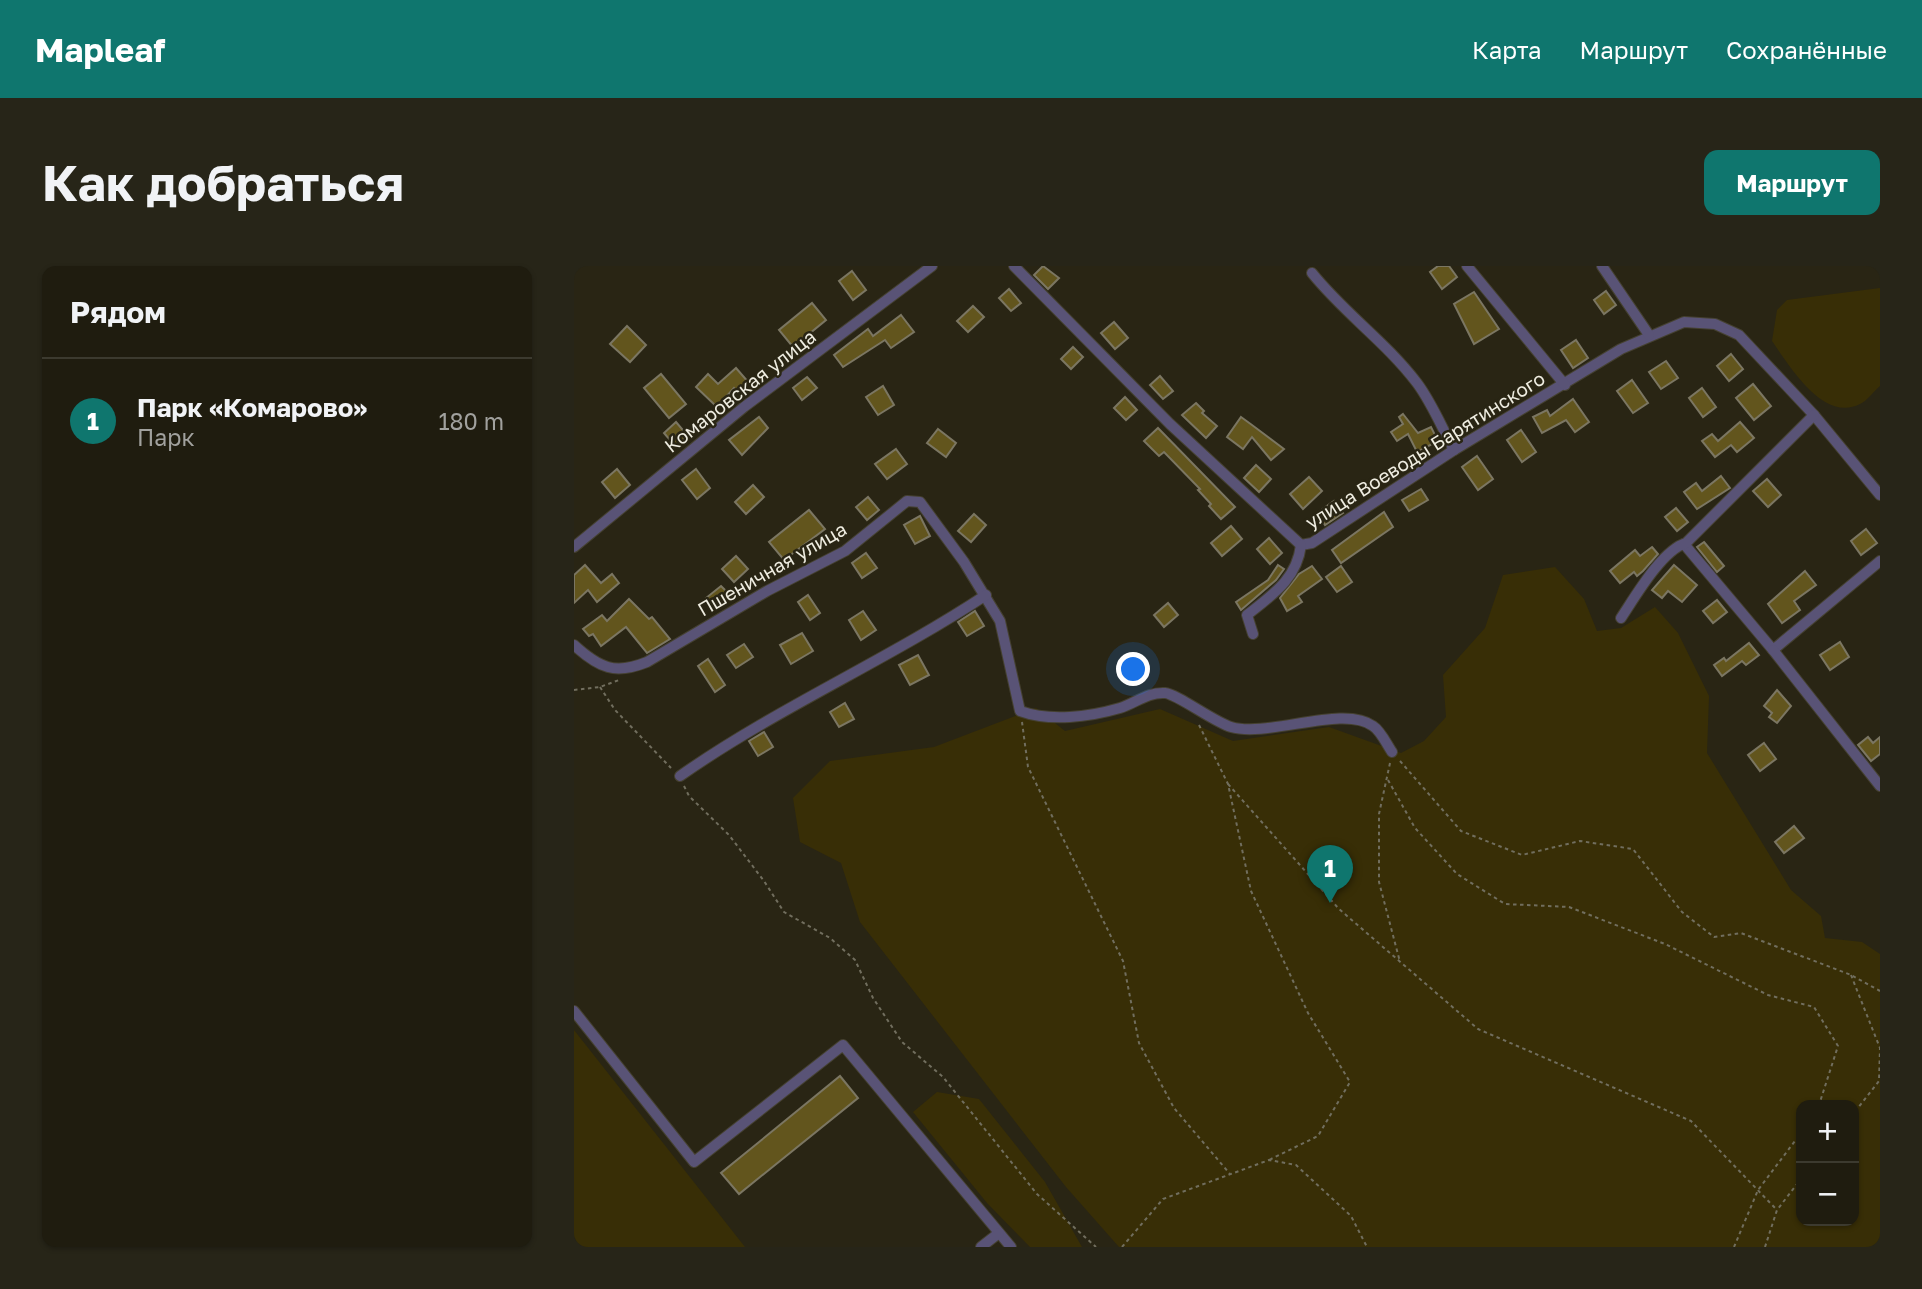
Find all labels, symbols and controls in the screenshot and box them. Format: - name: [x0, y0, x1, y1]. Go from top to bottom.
- text: Mapleaf: [35, 30, 165, 69]
- text: Карта: [1472, 35, 1542, 64]
- text: Маршрут: [1580, 35, 1688, 64]
- text: Сохранённые: [1726, 35, 1887, 64]
- button: Маршрут: [1704, 150, 1880, 215]
- text: Как добраться: [42, 153, 404, 212]
- text: Рядом: [70, 294, 166, 330]
- street label: Комаровская улица: [659, 324, 820, 457]
- street label: улица Воеводы Барятинского: [1301, 366, 1549, 533]
- text: Парк «Комарово»: [137, 392, 367, 423]
- text: 1: [87, 407, 99, 435]
- text: 180 m: [438, 407, 504, 435]
- text: Парк: [137, 423, 195, 451]
- street label: Пшеничная улица: [693, 517, 850, 621]
- your location: [1116, 652, 1150, 686]
- pin: 1: [1307, 845, 1353, 903]
- map controls: [1796, 1100, 1859, 1226]
- button: +: [1796, 1100, 1859, 1163]
- button: −: [1796, 1163, 1859, 1226]

